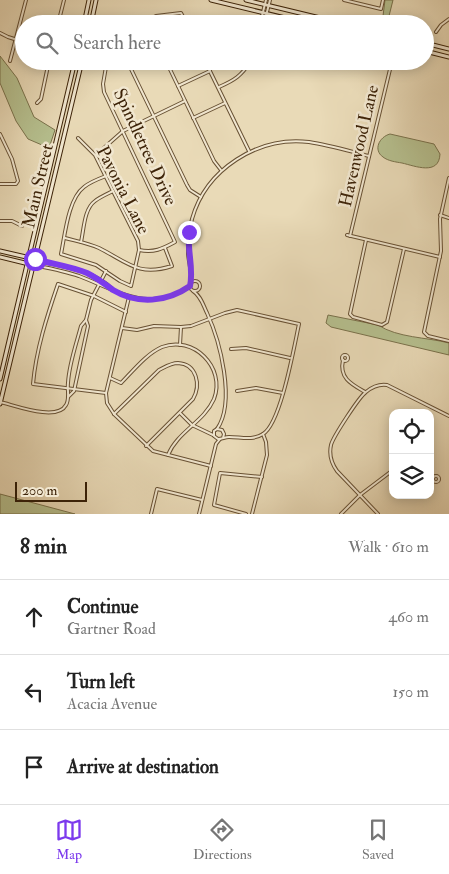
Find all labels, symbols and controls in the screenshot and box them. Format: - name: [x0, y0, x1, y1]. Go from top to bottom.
- search box: [15, 15, 434, 70]
- icon: search: [33, 29, 61, 57]
- text: Search here: [73, 31, 161, 55]
- street label: Havenwood Lane: [334, 82, 384, 209]
- street label: Spindletree Drive: [108, 85, 182, 210]
- street label: Main Street: [17, 141, 59, 230]
- street label: Pavonia Lane: [91, 142, 155, 238]
- route end: [178, 221, 201, 244]
- route start: [24, 248, 47, 271]
- map controls: [389, 409, 434, 499]
- button: locate: [389, 409, 434, 454]
- button: layers: [389, 454, 434, 499]
- scale bar: [15, 479, 88, 502]
- text: 200 m: [22, 482, 57, 499]
- text: 8 min: [20, 533, 67, 560]
- text: Walk · 610 m: [348, 537, 429, 557]
- text: Continue: [67, 595, 138, 619]
- icon: ahead: [20, 603, 48, 631]
- text: 460 m: [388, 607, 429, 627]
- text: Gartner Road: [67, 619, 156, 639]
- text: Turn left: [67, 670, 135, 694]
- icon: left: [20, 678, 48, 706]
- text: 150 m: [392, 682, 429, 702]
- text: Acacia Avenue: [67, 694, 157, 714]
- icon: arrive: [20, 753, 48, 781]
- text: Arrive at destination: [67, 755, 219, 779]
- tab: Map: [55, 816, 83, 863]
- tab: Directions: [193, 816, 252, 863]
- tab: Saved: [362, 816, 394, 863]

